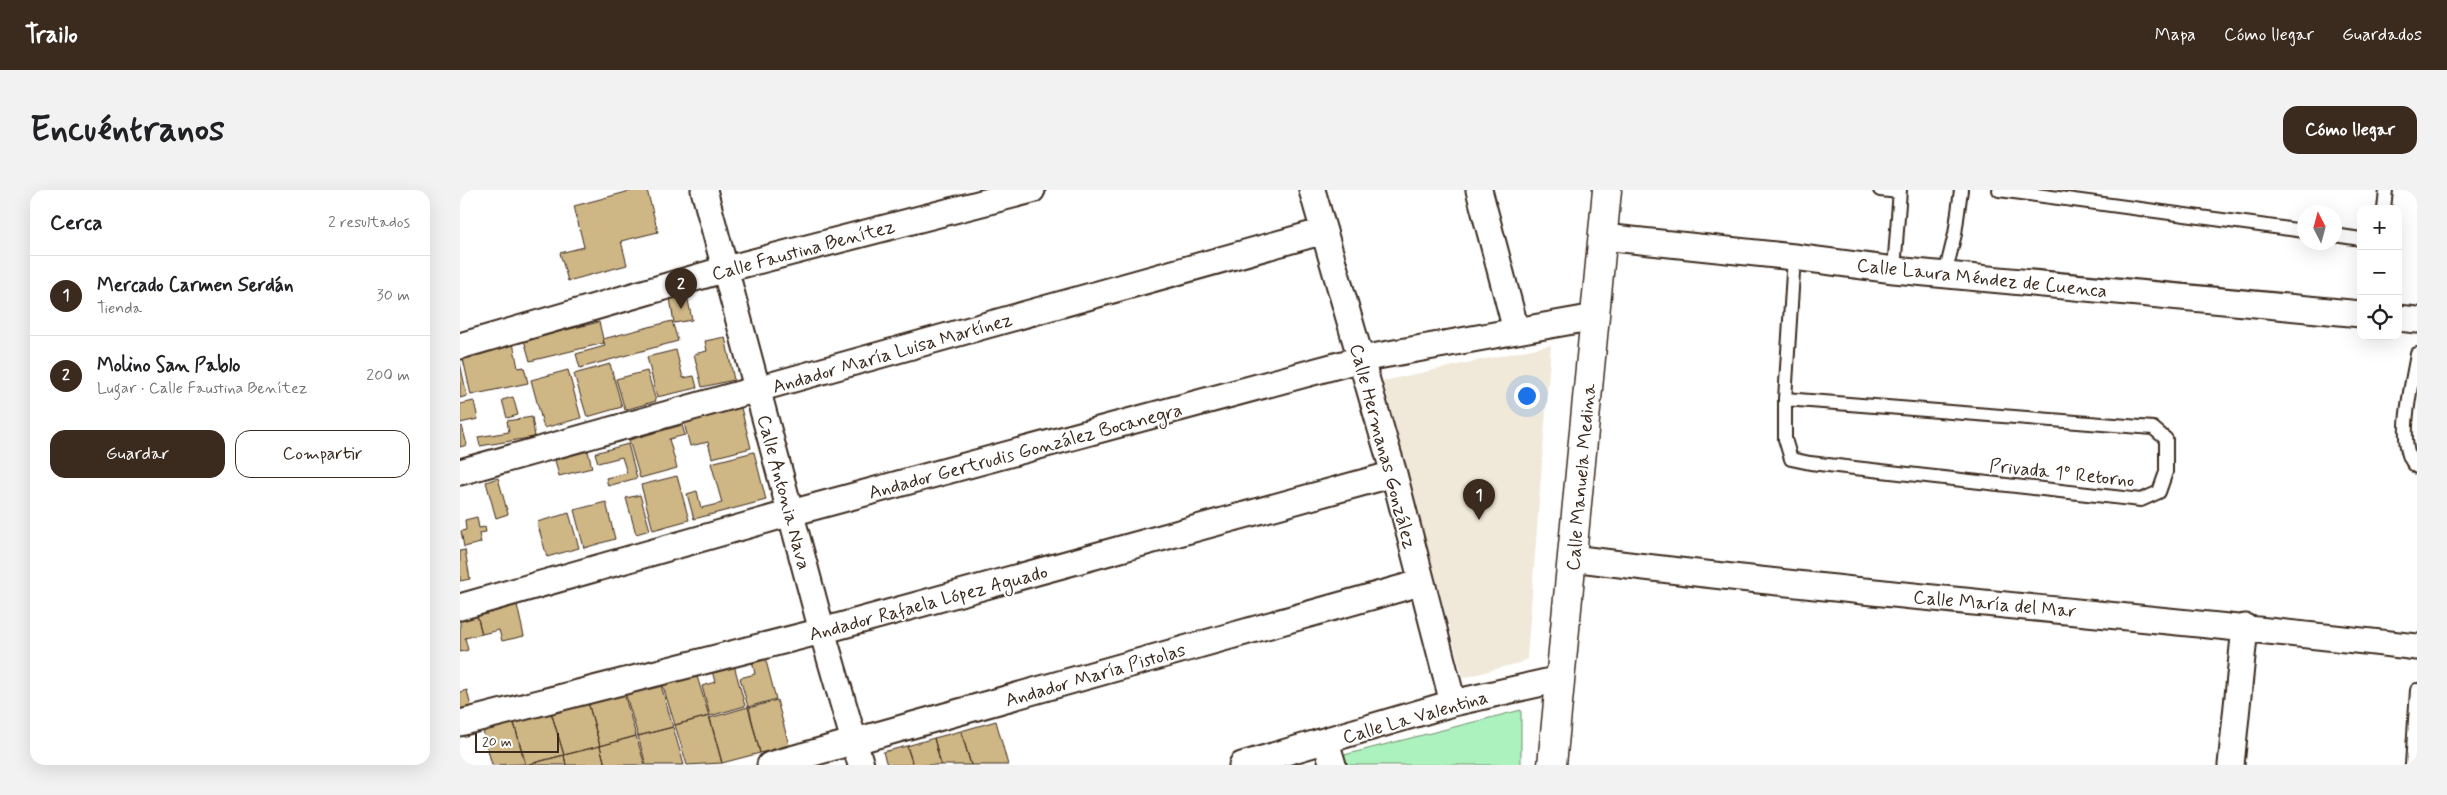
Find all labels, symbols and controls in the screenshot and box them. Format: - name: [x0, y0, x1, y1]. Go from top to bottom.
- text: Trailo: [25, 20, 78, 51]
- text: Mapa: [2155, 23, 2196, 47]
- text: Cómo llegar: [2224, 23, 2314, 47]
- text: Guardados: [2342, 23, 2422, 47]
- button: Cómo llegar: [2283, 106, 2417, 154]
- text: Encuéntranos: [30, 107, 225, 153]
- north arrow: [2297, 205, 2342, 250]
- map controls: [2357, 205, 2402, 340]
- button: +: [2357, 205, 2402, 250]
- text: Cerca: [50, 209, 103, 237]
- text: 2 resultados: [328, 212, 410, 233]
- street label: Calle Faustina Benítez: [709, 214, 898, 287]
- button: −: [2357, 250, 2402, 295]
- street label: Calle Laura Méndez de Cuenca: [1855, 253, 2108, 304]
- pin: 2: [665, 268, 697, 309]
- text: Mercado Carmen Serdán: [97, 273, 293, 298]
- text: 1: [62, 285, 70, 306]
- text: 30 m: [377, 285, 410, 306]
- button: locate: [2357, 295, 2402, 340]
- text: Tienda: [97, 298, 142, 319]
- street label: Andador María Luisa Martínez: [769, 307, 1015, 400]
- street label: Calle Hermanas González: [1343, 341, 1422, 552]
- text: Molino San Pablo: [97, 353, 240, 378]
- text: 2: [62, 365, 70, 386]
- text: 200 m: [366, 365, 410, 386]
- text: Lugar · Calle Faustina Benítez: [97, 378, 307, 399]
- street label: Calle Manuela Medina: [1561, 382, 1602, 572]
- your location: [1514, 383, 1540, 409]
- street label: Andador Gertrudis González Bocanegra: [866, 397, 1186, 507]
- street label: Calle Antonia Nava: [751, 412, 816, 573]
- button: Guardar: [50, 430, 225, 478]
- button: Compartir: [235, 430, 410, 478]
- street label: Privada 1º Retorno: [1988, 453, 2136, 494]
- pin: 1: [1463, 479, 1495, 520]
- street label: Andador Rafaela López Aguado: [806, 560, 1051, 649]
- street label: Calle María del Mar: [1912, 585, 2078, 624]
- street label: Andador María Pistolas: [1002, 638, 1189, 713]
- street label: Calle La Valentina: [1340, 685, 1491, 750]
- scale bar: [475, 730, 559, 753]
- text: 20 m: [482, 733, 512, 751]

